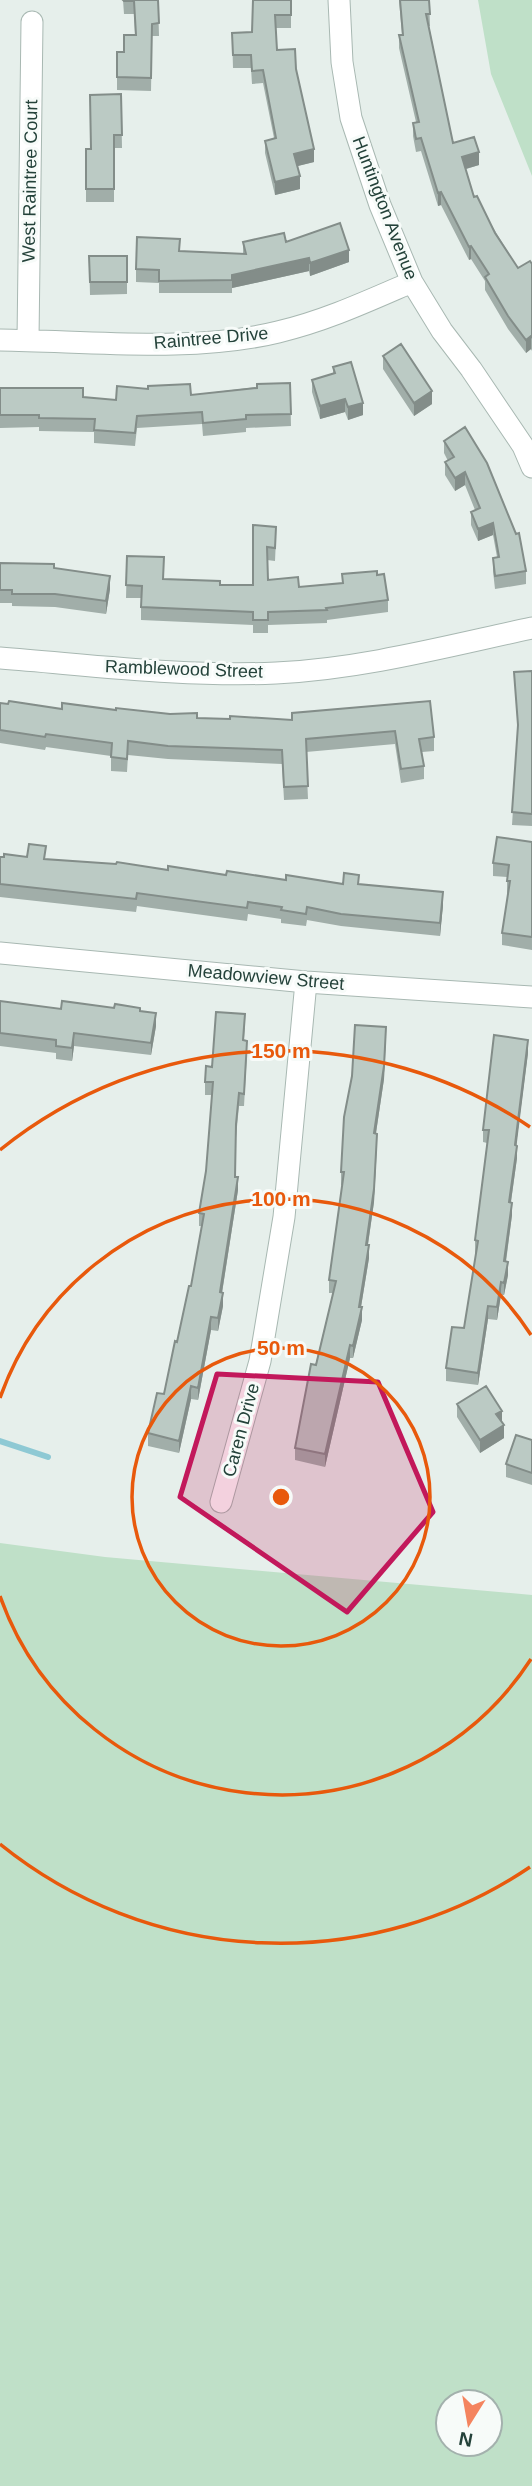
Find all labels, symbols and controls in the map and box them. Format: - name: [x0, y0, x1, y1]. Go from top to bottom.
- street label: West Raintree Court: [19, 99, 41, 263]
- street label: Huntington Avenue: [348, 134, 422, 282]
- street label: Raintree Drive: [153, 323, 269, 353]
- street label: Ramblewood Street: [105, 656, 263, 682]
- street label: Meadowview Street: [187, 960, 345, 994]
- text: 150 m: [251, 1039, 311, 1062]
- text: 100 m: [251, 1187, 311, 1210]
- text: 50 m: [257, 1336, 305, 1359]
- street label: Caren Drive: [219, 1381, 263, 1479]
- centre of rings: [269, 1485, 293, 1509]
- north arrow: [434, 2388, 504, 2458]
- text: N: [457, 2428, 475, 2451]

